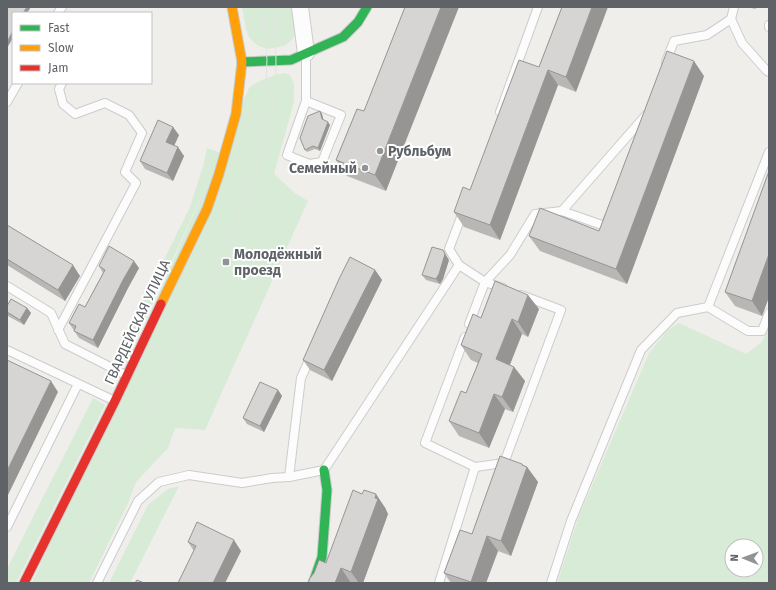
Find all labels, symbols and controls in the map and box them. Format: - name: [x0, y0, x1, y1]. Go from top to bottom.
- legend: [12, 12, 152, 84]
- text: Fast: [48, 21, 70, 35]
- text: Slow: [48, 41, 74, 55]
- text: Jam: [48, 61, 68, 75]
- place label: Рубльбум: [388, 143, 451, 160]
- marker: Рубльбум: [375, 146, 385, 156]
- place label: Семейный: [289, 160, 357, 177]
- marker: Семейный: [360, 163, 370, 173]
- place label: Молодёжный проезд: [234, 246, 322, 279]
- street label: ГВАРДЕЙСКАЯ УЛИЦА: [101, 257, 174, 388]
- marker: Молодёжный проезд: [221, 257, 231, 267]
- north arrow: [724, 538, 764, 578]
- text: N: [728, 554, 741, 562]

